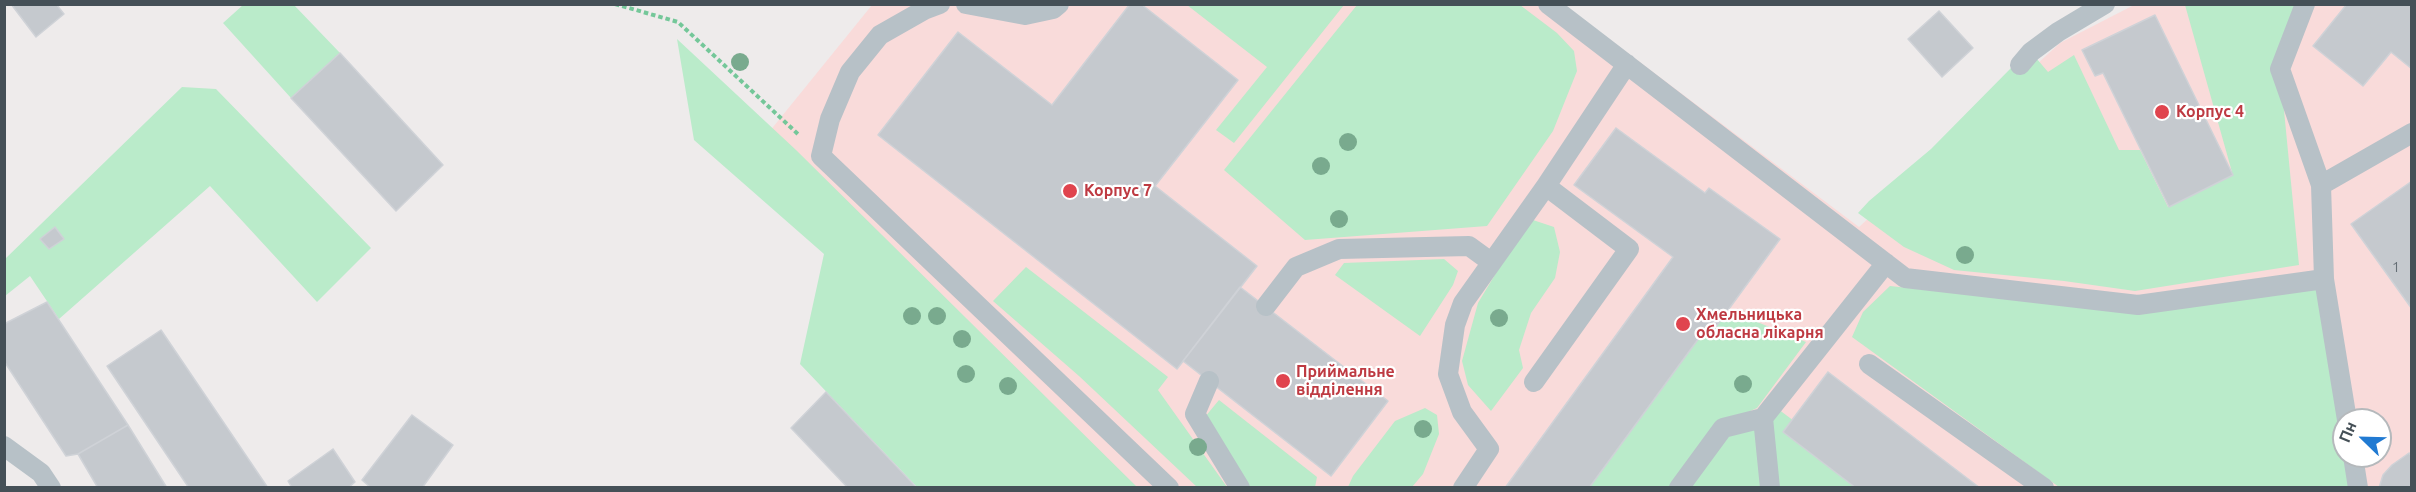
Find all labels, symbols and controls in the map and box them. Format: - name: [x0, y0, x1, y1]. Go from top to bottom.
- place label: Корпус 4: [2176, 102, 2244, 122]
- marker: Корпус 4: [2153, 103, 2171, 121]
- place label: Корпус 7: [1084, 181, 1152, 201]
- marker: Корпус 7: [1061, 182, 1079, 200]
- house number: 1: [2392, 259, 2400, 275]
- place label: Хмельницька обласна лікарня: [1696, 305, 1824, 343]
- marker: Хмельницька обласна лікарня: [1674, 315, 1692, 333]
- place label: Приймальне відділення: [1296, 362, 1395, 400]
- marker: Приймальне відділення: [1274, 372, 1292, 390]
- north arrow: [2332, 408, 2392, 468]
- text: Пн: [2335, 419, 2360, 445]

